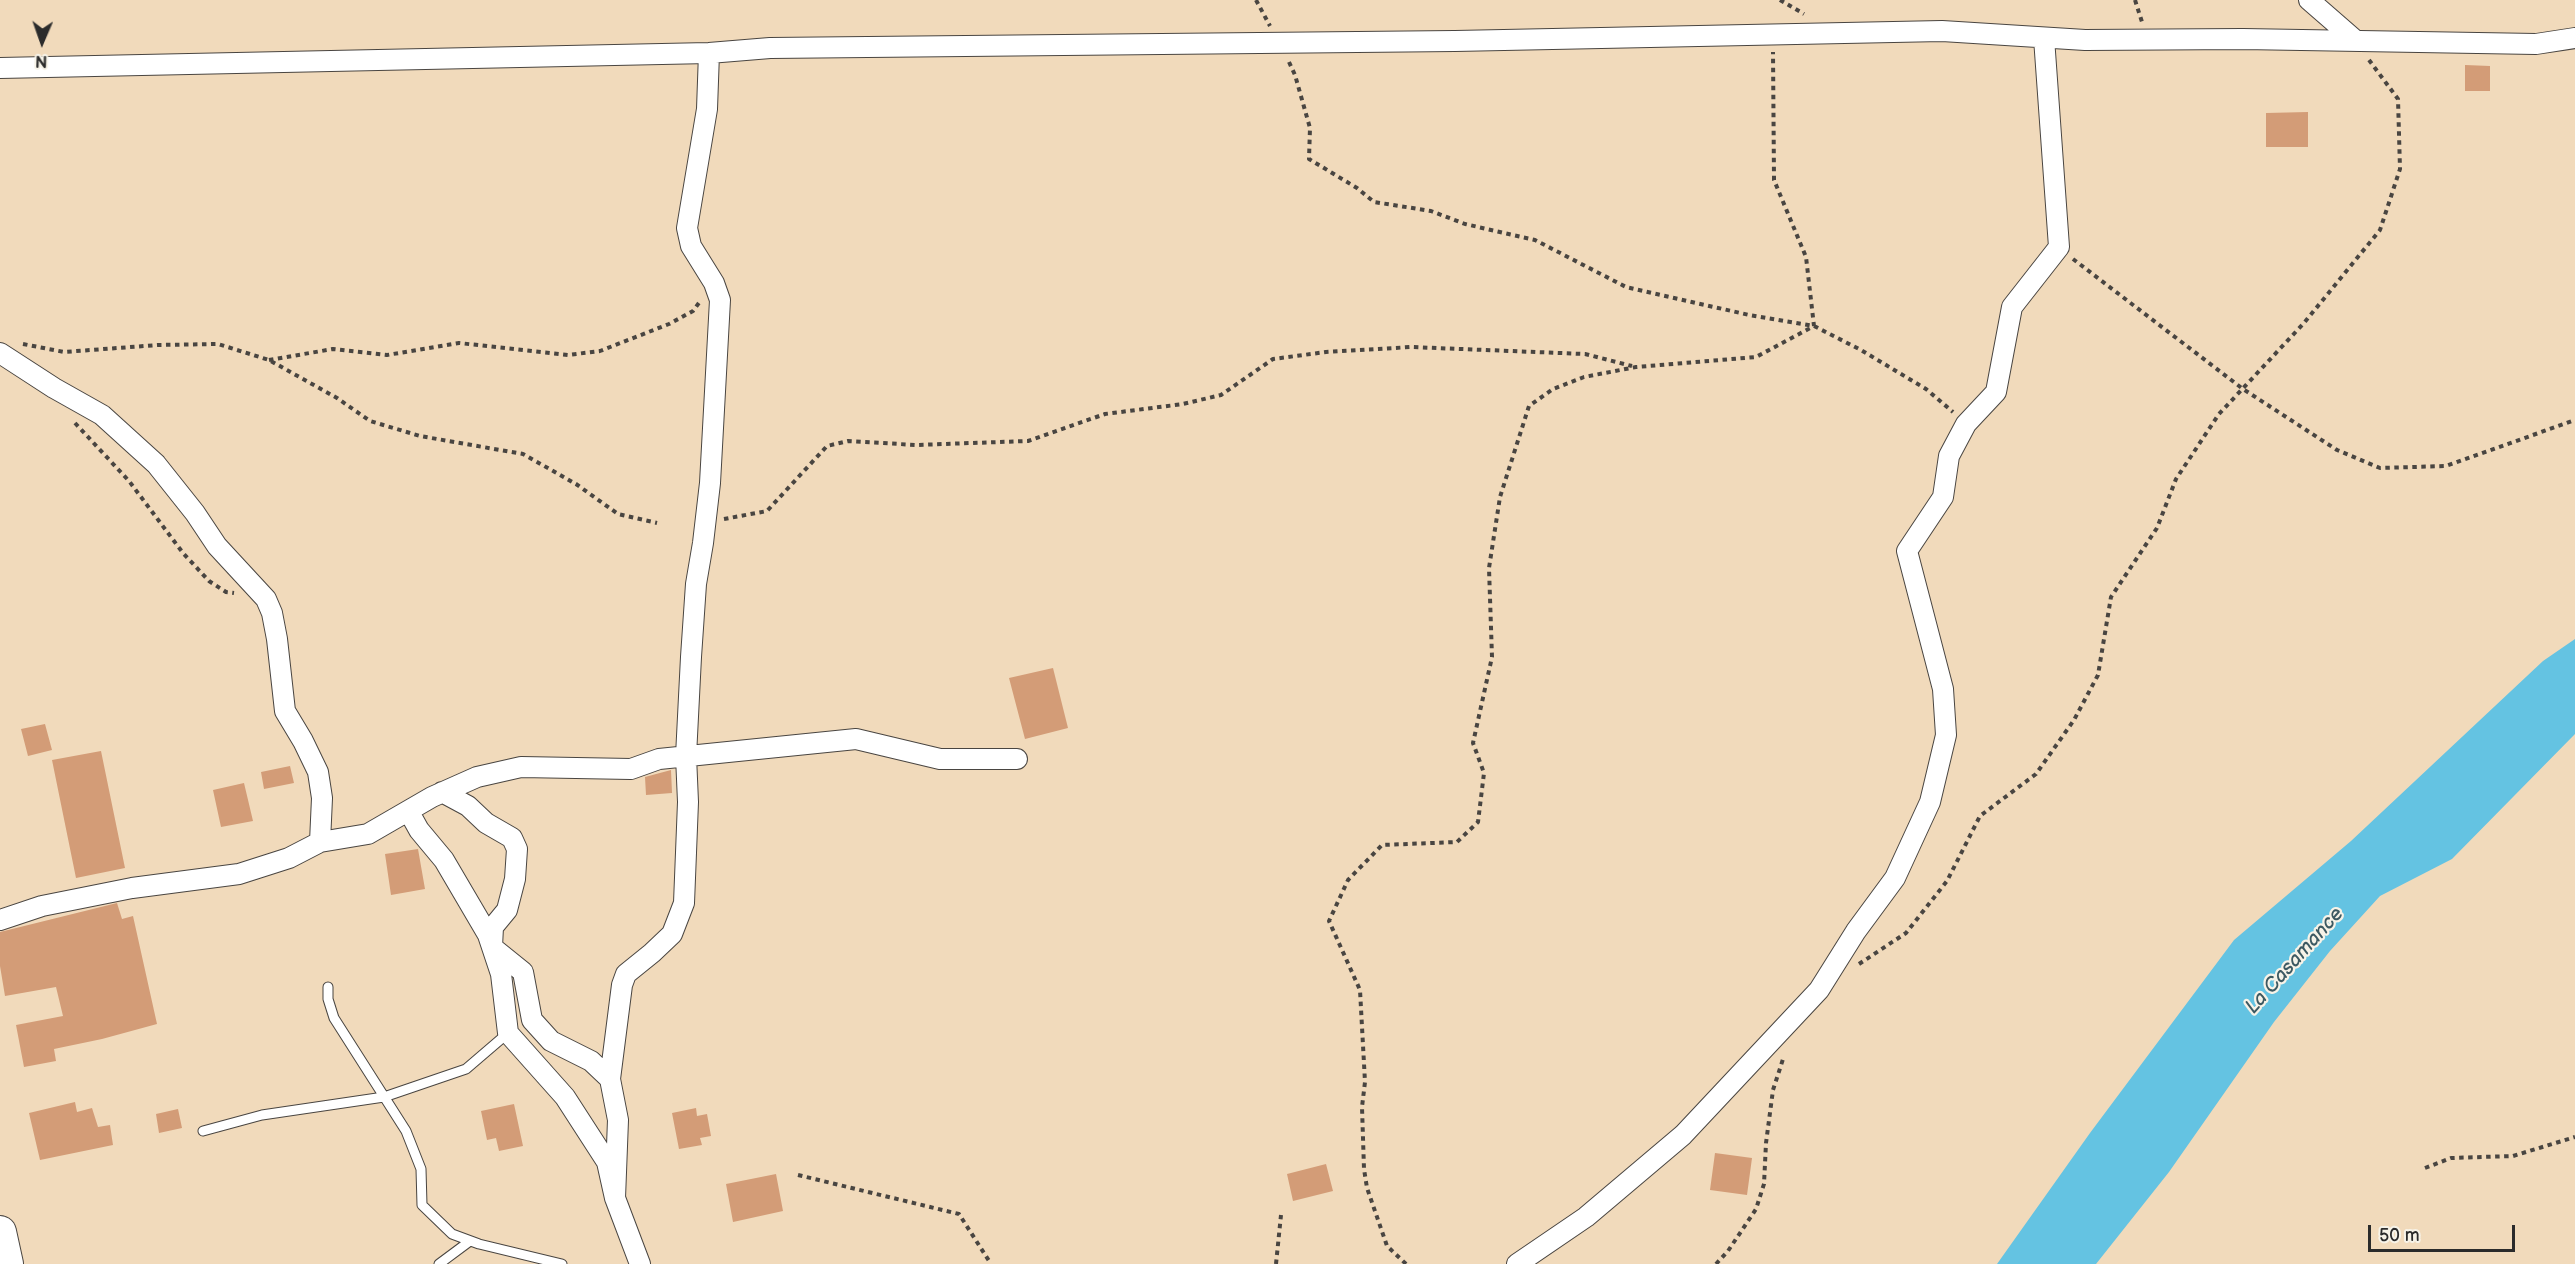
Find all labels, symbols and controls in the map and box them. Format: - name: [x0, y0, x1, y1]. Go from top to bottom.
- north arrow: [12, 12, 72, 72]
- text: N: [35, 51, 48, 70]
- water label: La Casamance: [2241, 903, 2349, 1019]
- scale bar: [2371, 1213, 2518, 1251]
- text: 50 m: [2379, 1225, 2420, 1246]

